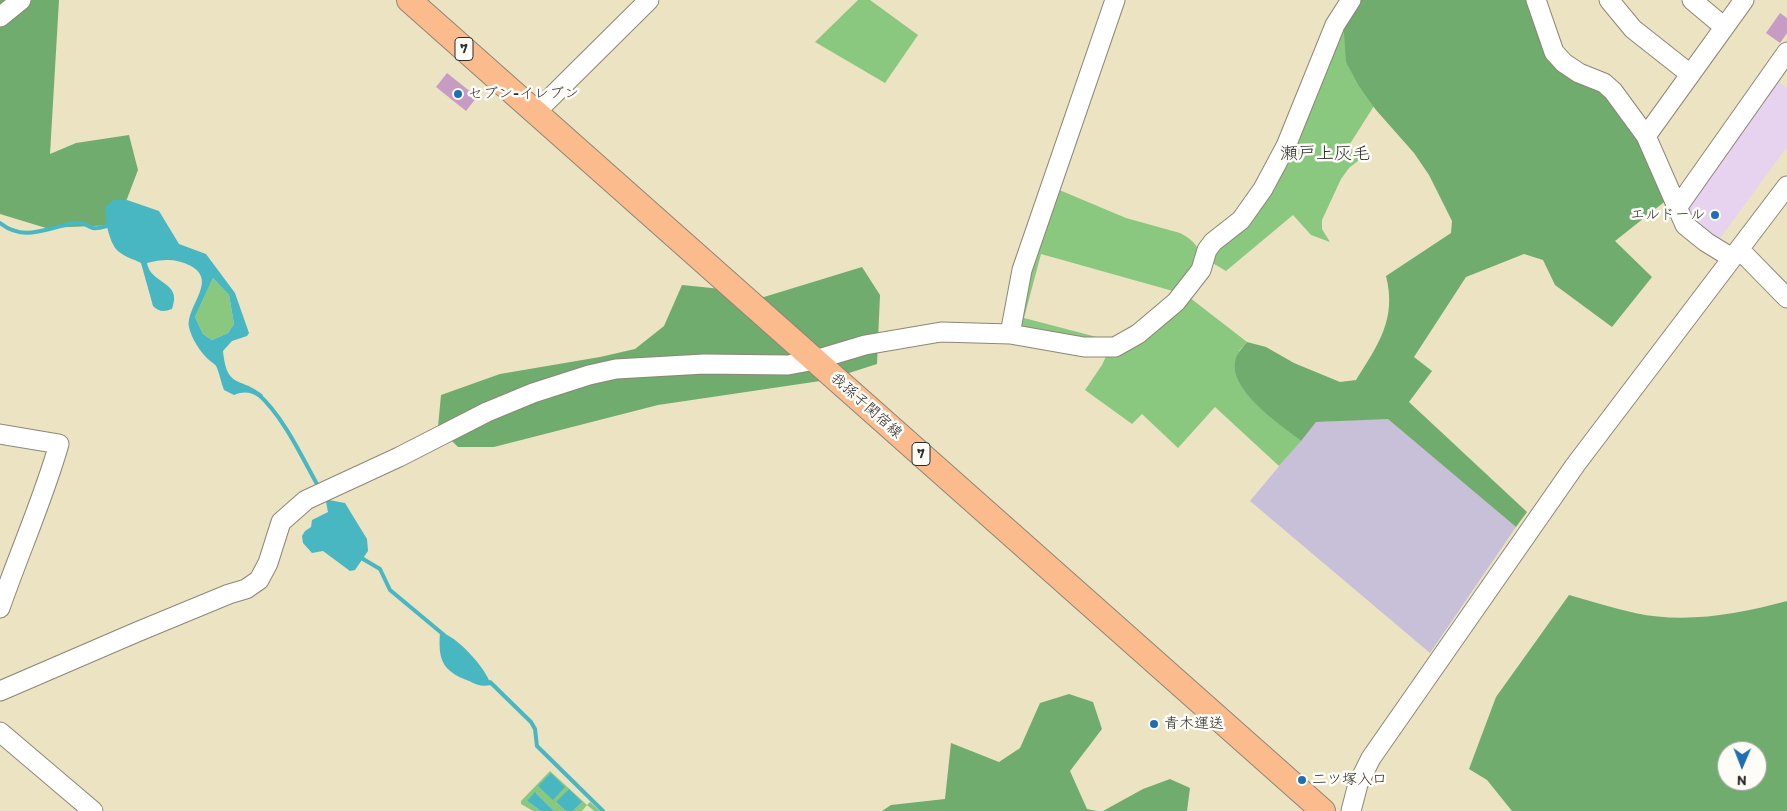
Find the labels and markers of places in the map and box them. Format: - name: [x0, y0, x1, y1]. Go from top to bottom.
- place label: セブン-イレブン: [468, 85, 579, 103]
- marker: セブン-イレブン: [452, 88, 464, 100]
- place label: エルドール: [1630, 206, 1705, 224]
- marker: エルドール: [1709, 209, 1721, 221]
- place label: 青木運送: [1164, 715, 1224, 733]
- marker: 青木運送: [1148, 718, 1160, 730]
- place label: 二ツ塚入口: [1312, 771, 1387, 789]
- marker: 二ツ塚入口: [1296, 774, 1308, 786]

